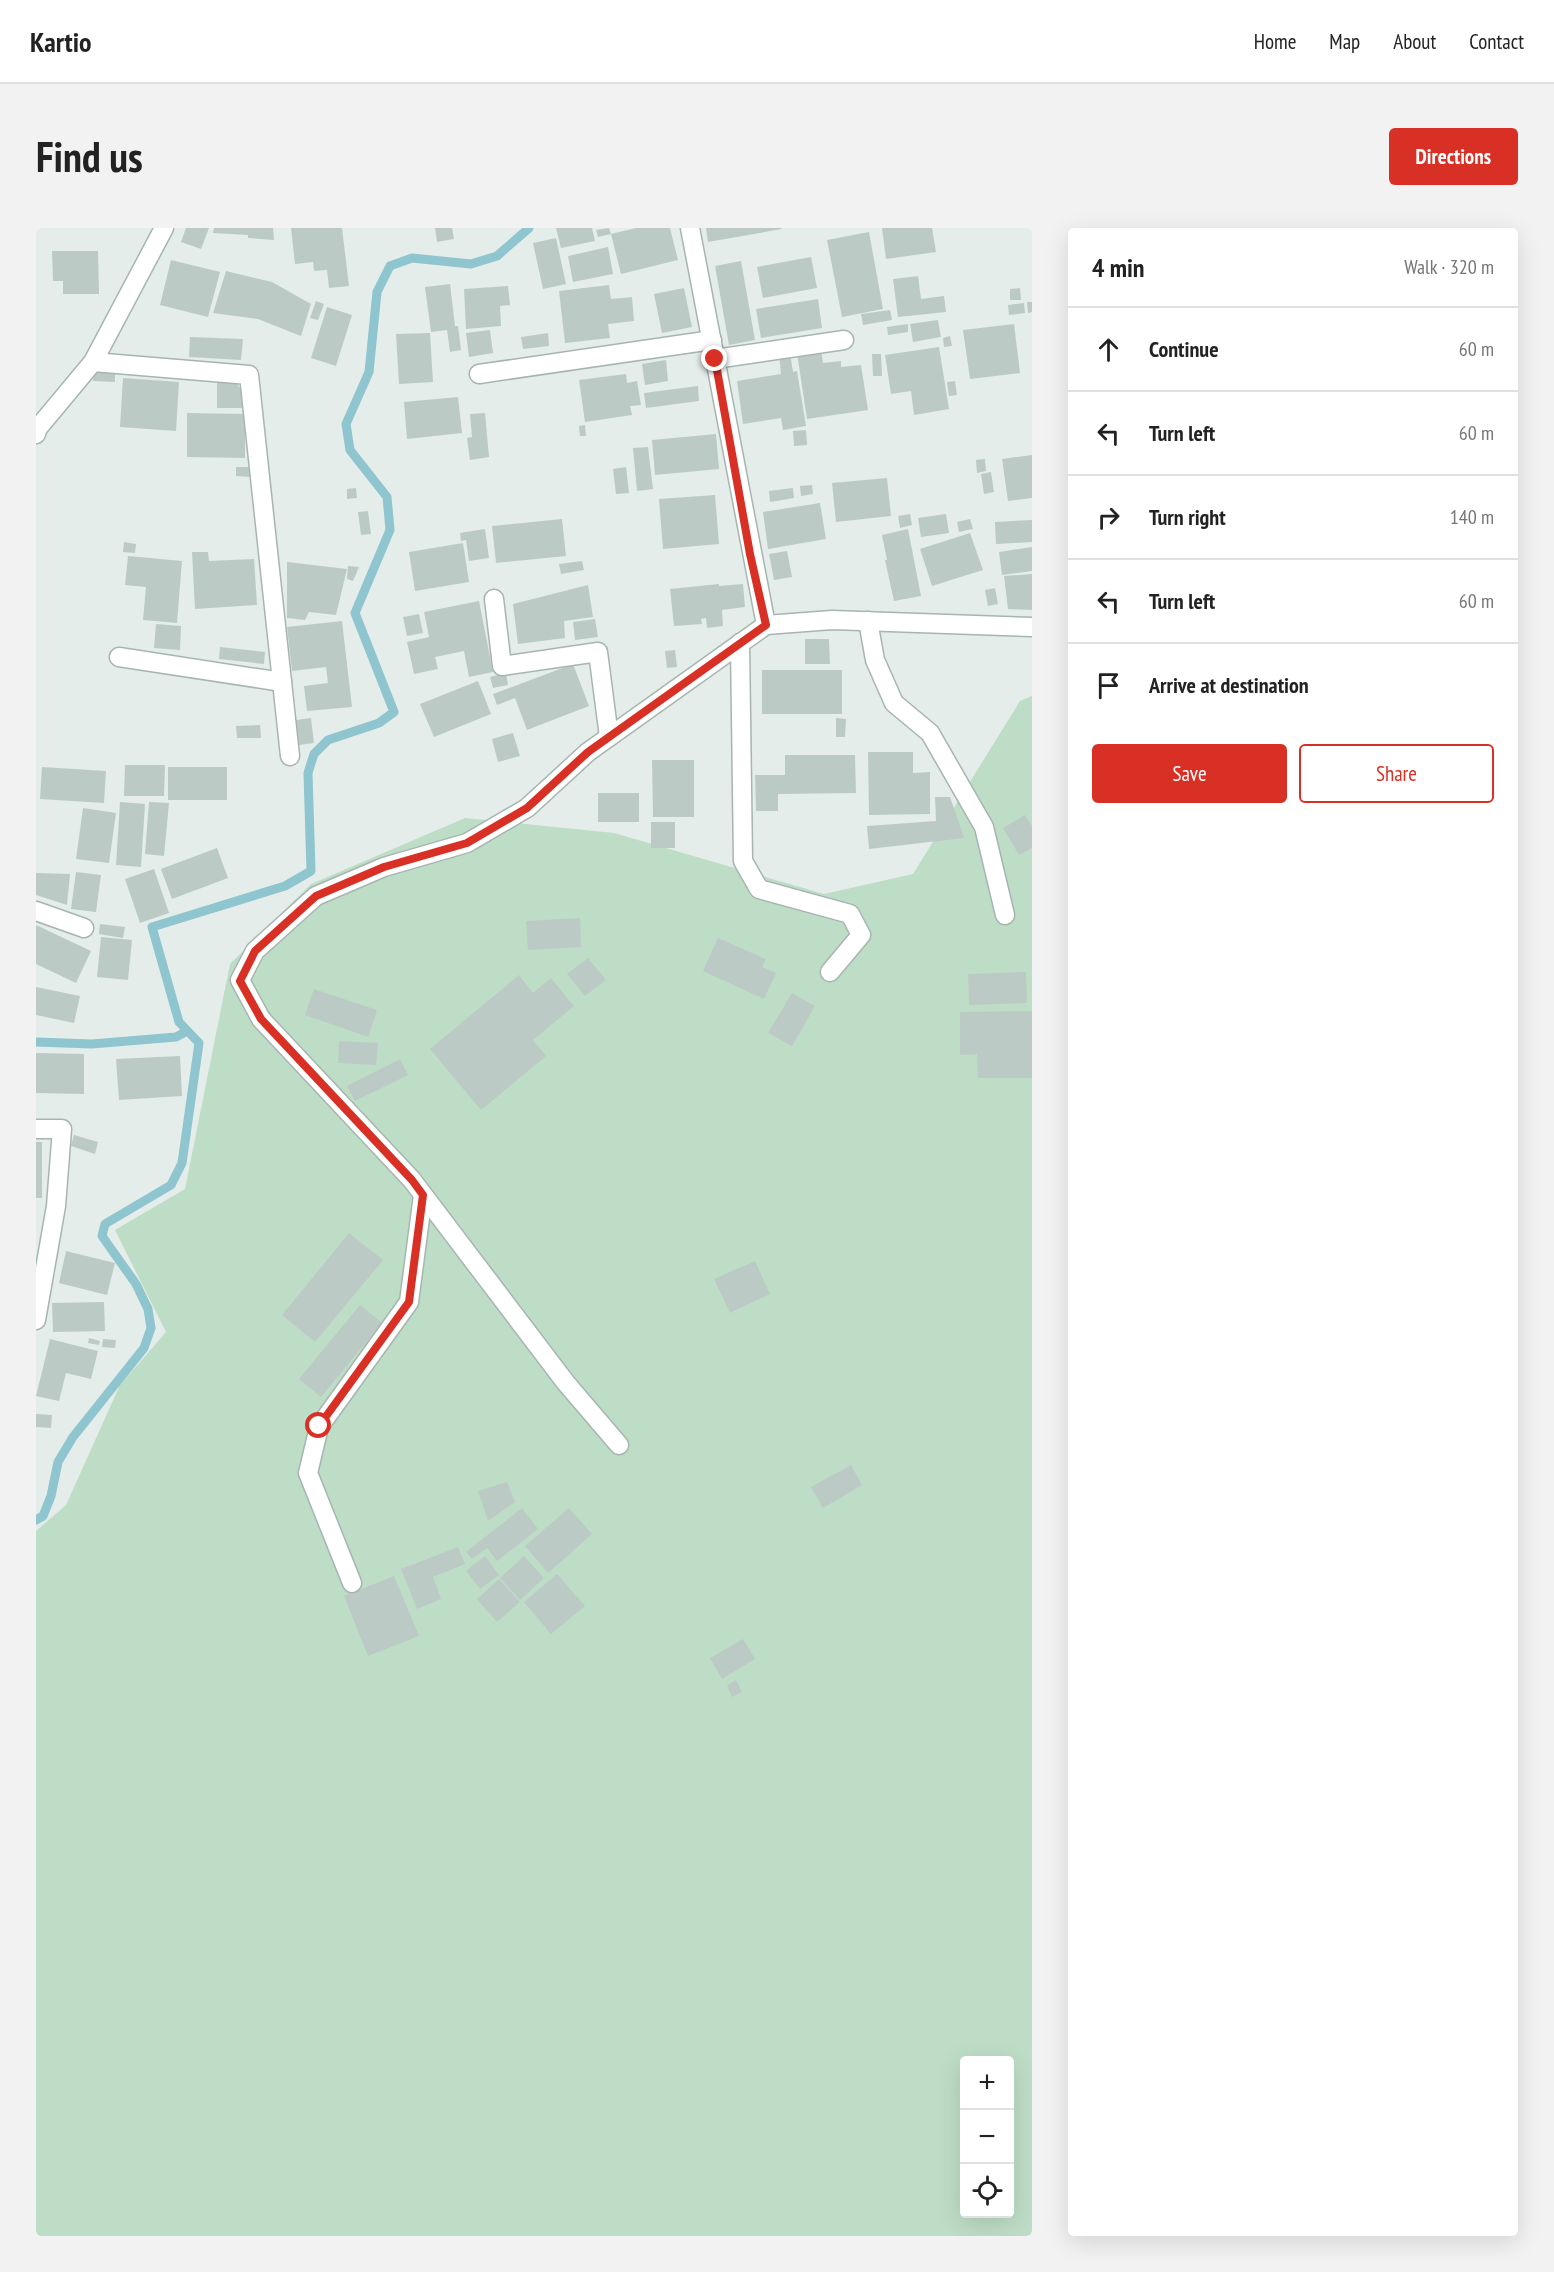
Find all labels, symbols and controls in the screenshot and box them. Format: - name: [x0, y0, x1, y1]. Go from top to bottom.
- text: Kartio: [30, 23, 92, 60]
- text: Home: [1254, 28, 1296, 55]
- text: Map: [1329, 28, 1360, 55]
- text: About: [1393, 28, 1436, 55]
- text: Contact: [1469, 28, 1524, 55]
- button: Directions: [1389, 128, 1518, 185]
- text: Find us: [36, 129, 143, 184]
- text: 4 min: [1092, 251, 1145, 284]
- text: Walk · 320 m: [1404, 254, 1494, 280]
- icon: ahead: [1092, 333, 1125, 366]
- text: Continue: [1149, 335, 1219, 363]
- text: 60 m: [1459, 336, 1494, 362]
- route end: [701, 345, 727, 371]
- icon: left: [1092, 417, 1125, 450]
- text: Turn left: [1149, 419, 1215, 447]
- text: 60 m: [1459, 420, 1494, 446]
- icon: right: [1092, 501, 1125, 534]
- text: Turn right: [1149, 503, 1226, 531]
- text: 140 m: [1450, 504, 1494, 530]
- icon: left: [1092, 585, 1125, 618]
- text: Turn left: [1149, 587, 1215, 615]
- text: 60 m: [1459, 588, 1494, 614]
- icon: arrive: [1092, 669, 1125, 702]
- text: Arrive at destination: [1149, 671, 1309, 699]
- button: Save: [1092, 744, 1287, 803]
- button: Share: [1299, 744, 1494, 803]
- route start: [305, 1412, 331, 1438]
- map controls: [960, 2056, 1014, 2218]
- button: +: [960, 2056, 1014, 2110]
- button: −: [960, 2110, 1014, 2164]
- button: locate: [960, 2164, 1014, 2218]

